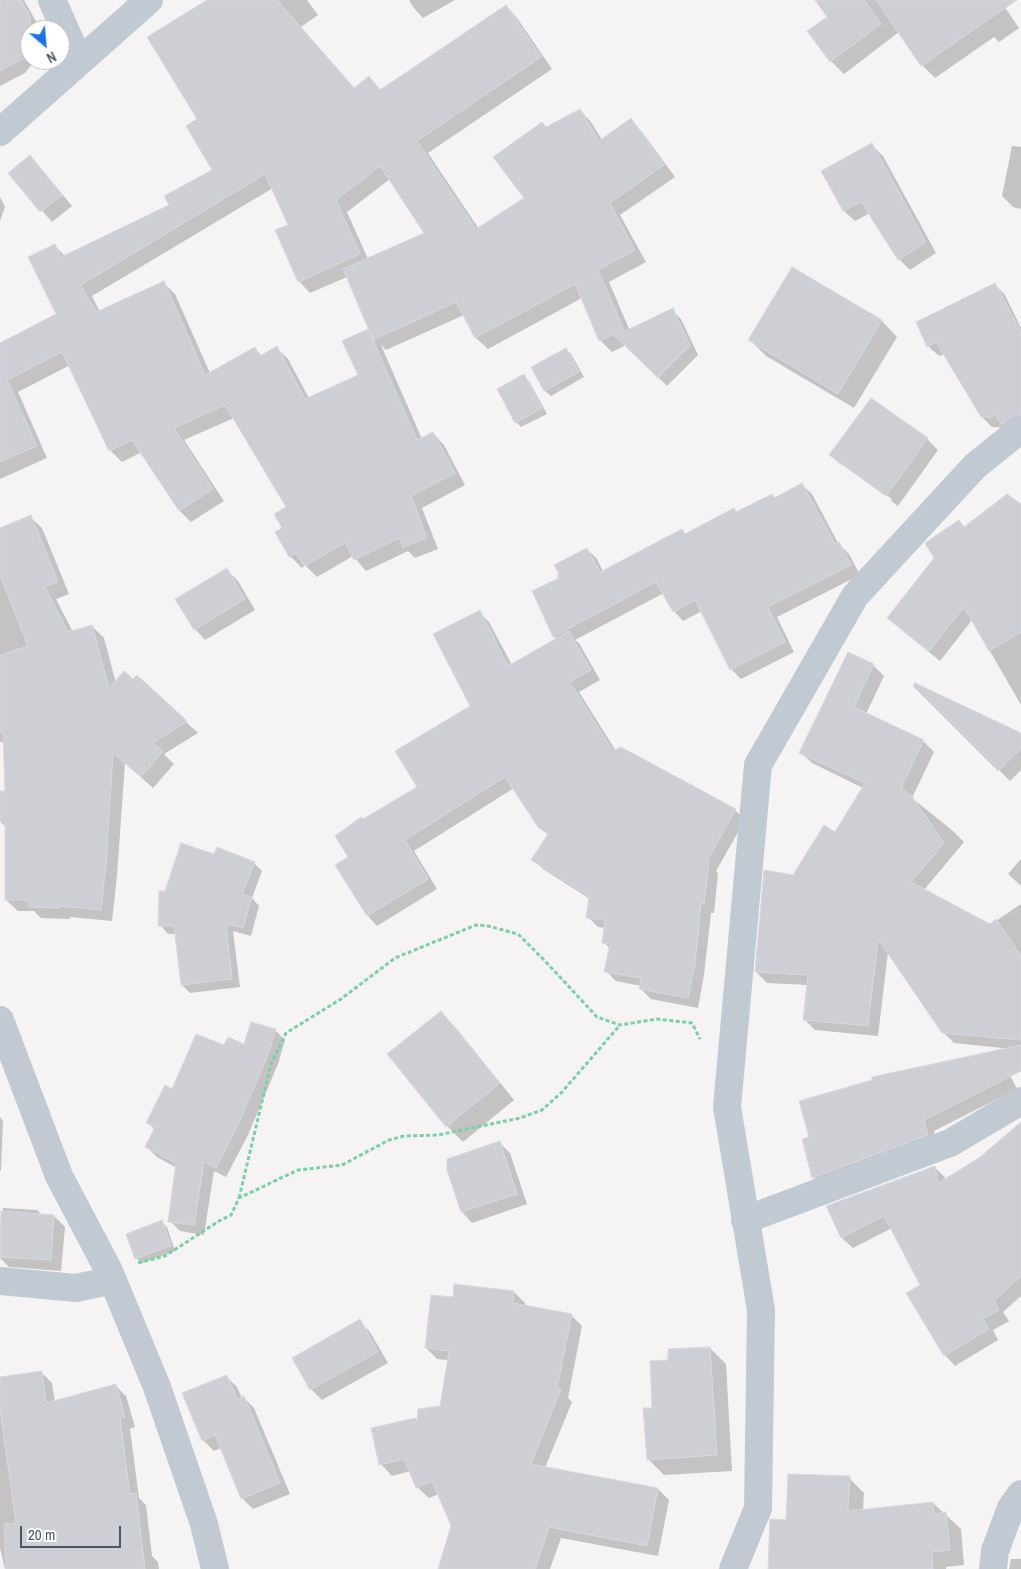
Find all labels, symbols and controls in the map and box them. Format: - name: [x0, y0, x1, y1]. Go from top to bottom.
- north arrow: [20, 20, 70, 70]
- text: N: [44, 48, 59, 67]
- scale bar: [22, 1516, 124, 1548]
- text: 20 m: [28, 1524, 55, 1545]

